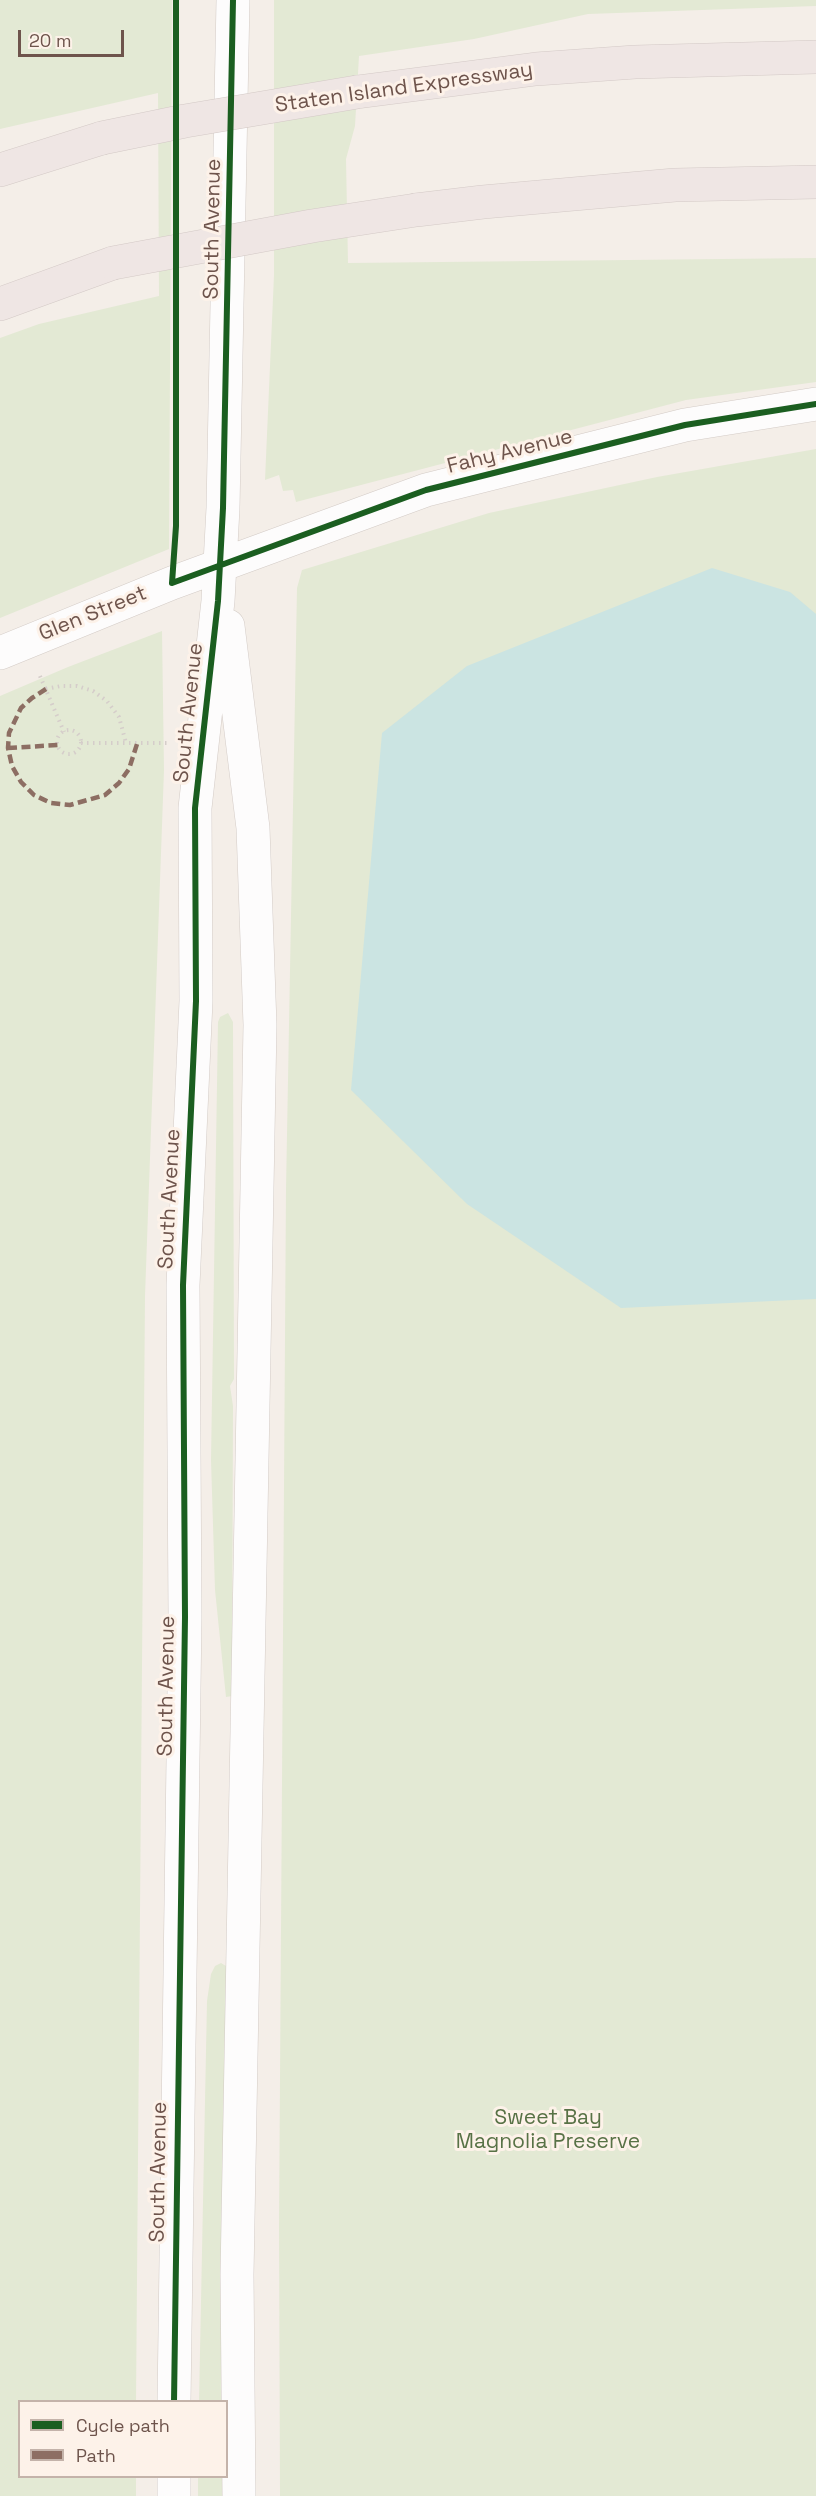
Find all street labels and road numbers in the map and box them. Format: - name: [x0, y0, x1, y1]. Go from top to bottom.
- street label: Staten Island Expressway: [273, 57, 535, 119]
- street label: South Avenue: [199, 158, 227, 300]
- street label: Fahy Avenue: [445, 424, 575, 480]
- street label: Glen Street: [35, 581, 151, 647]
- street label: South Avenue: [169, 642, 209, 784]
- street label: South Avenue: [154, 1128, 186, 1270]
- street label: South Avenue: [153, 1615, 181, 1757]
- street label: South Avenue: [145, 2101, 173, 2243]

